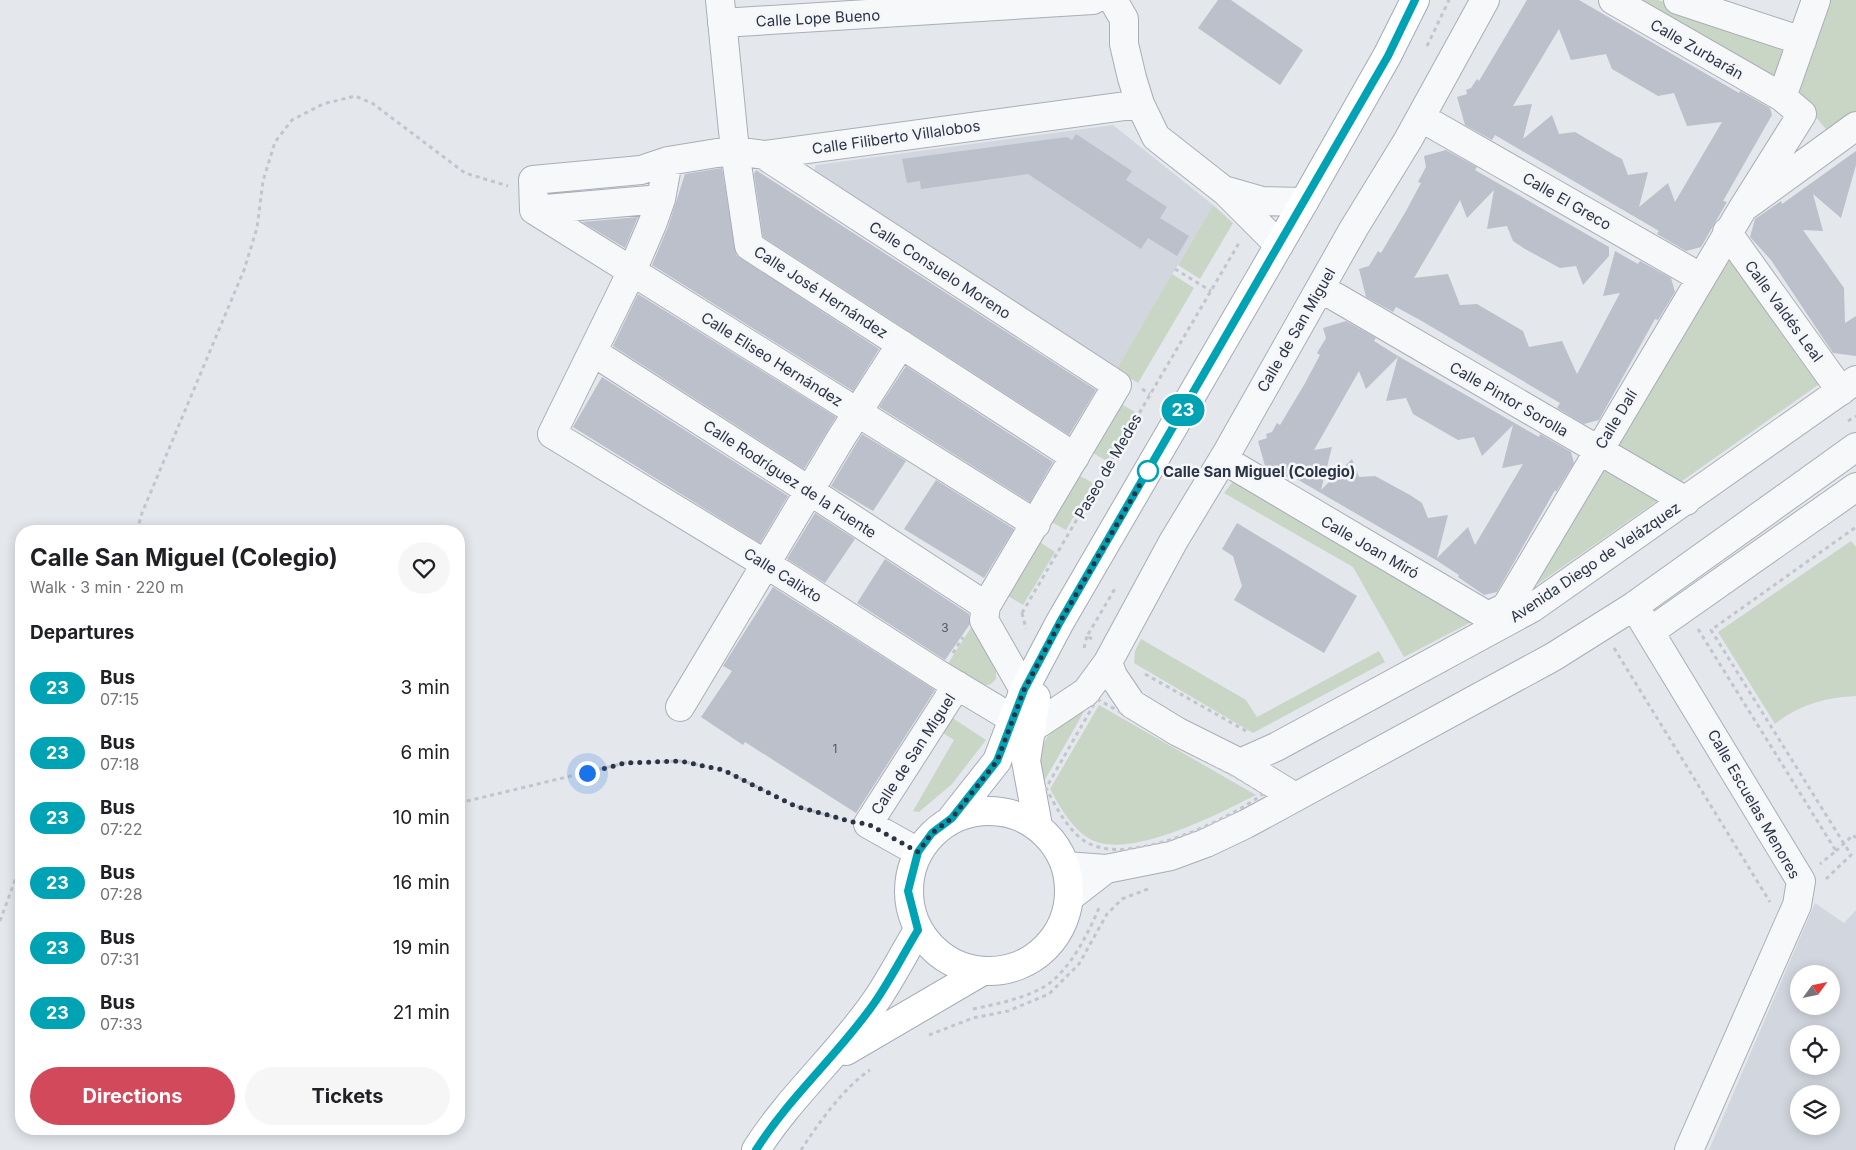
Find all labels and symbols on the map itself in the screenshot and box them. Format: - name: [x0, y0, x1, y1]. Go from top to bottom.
- street label: Calle Lope Bueno: [755, 5, 881, 31]
- street label: Calle Zurbarán: [1647, 15, 1747, 83]
- street label: Calle Filiberto Villalobos: [811, 116, 981, 158]
- street label: Calle El Greco: [1519, 168, 1615, 234]
- street label: Calle Consuelo Moreno: [865, 217, 1015, 323]
- street label: Calle José Hernández: [750, 242, 892, 342]
- street label: Calle Valdés Leal: [1741, 257, 1827, 365]
- street label: Calle de San Miguel: [1253, 264, 1339, 396]
- street label: Calle Eliseo Hernández: [698, 308, 846, 410]
- street label: Calle Pintor Sorolla: [1446, 357, 1572, 441]
- street label: Calle Dalí: [1591, 385, 1641, 452]
- line badge: 23: [1160, 394, 1206, 426]
- street label: Paseo de Medes: [1070, 410, 1146, 522]
- street label: Calle Rodríguez de la Fuente: [700, 416, 880, 542]
- marker: Calle San Miguel (Colegio): [1137, 460, 1159, 482]
- place label: Calle San Miguel (Colegio): [1163, 462, 1355, 481]
- street label: Avenida Diego de Velázquez: [1506, 498, 1684, 626]
- street label: Calle Joan Miró: [1317, 511, 1423, 583]
- street label: Calle Calixto: [740, 543, 826, 607]
- house number: 3: [941, 620, 949, 635]
- street label: Calle de San Miguel: [867, 690, 959, 818]
- street label: Calle Escuelas Menores: [1703, 726, 1805, 882]
- house number: 1: [833, 741, 837, 756]
- your location: [575, 761, 600, 786]
- north arrow: [1790, 965, 1840, 1015]

